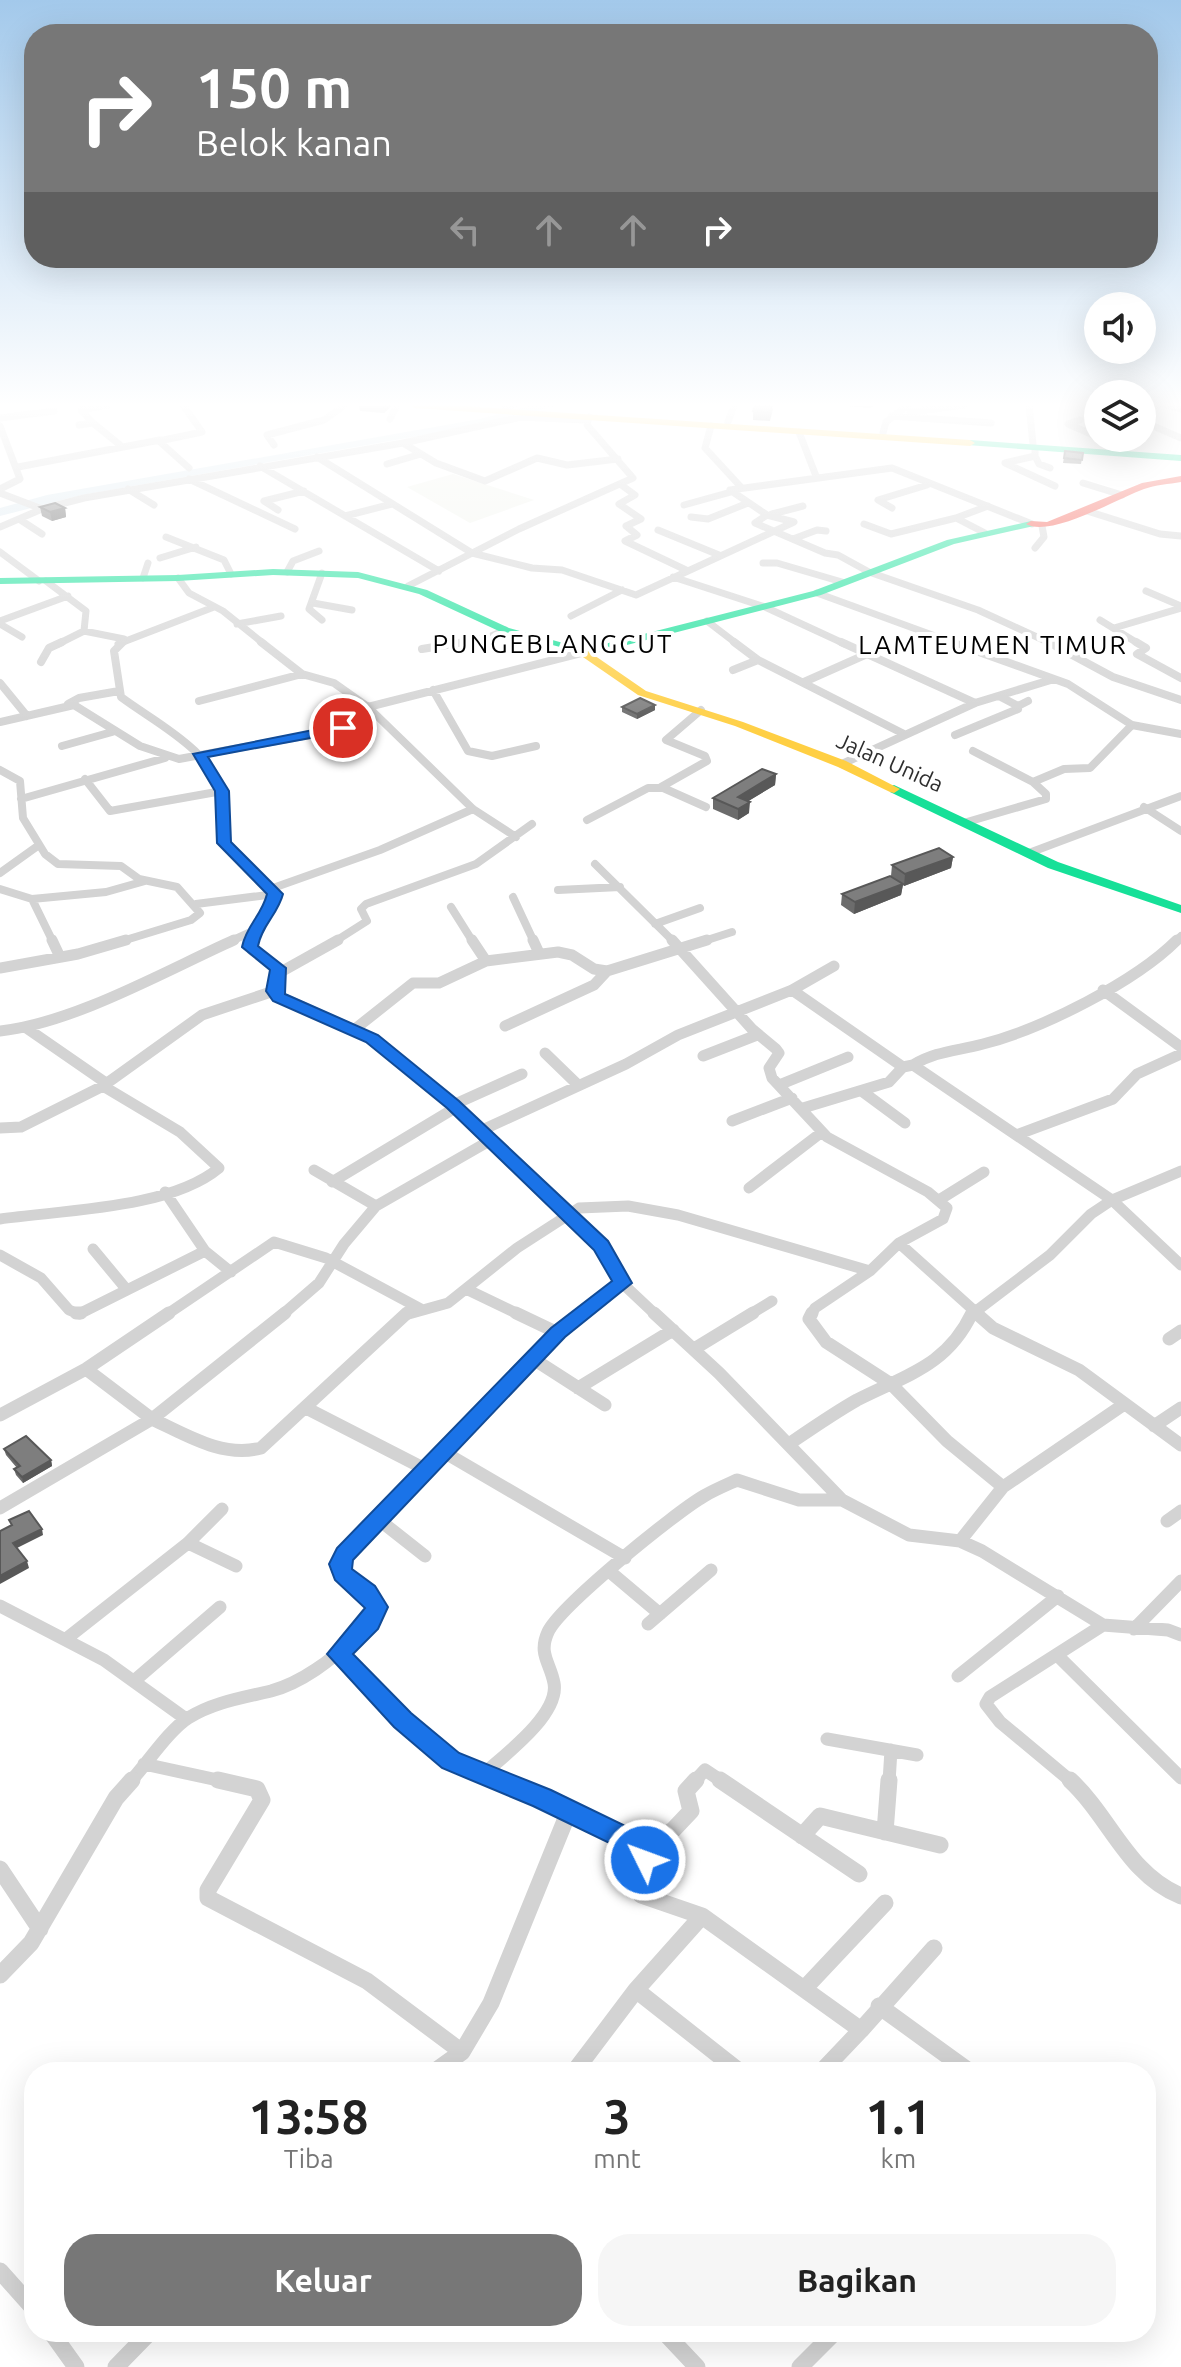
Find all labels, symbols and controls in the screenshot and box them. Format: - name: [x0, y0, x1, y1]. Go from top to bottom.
- icon: right: [64, 56, 168, 160]
- text: 150 m: [196, 56, 352, 119]
- text: Belok kanan: [196, 122, 392, 163]
- icon: left: [443, 208, 487, 252]
- icon: ahead: [527, 208, 571, 252]
- icon: ahead: [611, 208, 655, 252]
- icon: right: [695, 208, 739, 252]
- map controls: [1084, 292, 1156, 452]
- button: sound: [1084, 292, 1156, 364]
- button: layers: [1084, 380, 1156, 452]
- district label: PUNGEBLANGCUT: [432, 629, 674, 658]
- district label: LAMTEUMEN TIMUR: [858, 630, 1128, 659]
- pin: [309, 694, 377, 762]
- icon: arrive: [321, 706, 365, 750]
- street label: Jalan Unida: [833, 727, 947, 796]
- position arrow: [603, 1818, 687, 1902]
- text: 13:58: [249, 2089, 369, 2143]
- text: 3: [604, 2089, 631, 2143]
- text: 1.1: [865, 2089, 931, 2143]
- text: Tiba: [284, 2144, 334, 2173]
- text: mnt: [593, 2144, 641, 2173]
- text: km: [881, 2144, 916, 2173]
- button: Keluar: [64, 2234, 582, 2326]
- button: Bagikan: [598, 2234, 1116, 2326]

